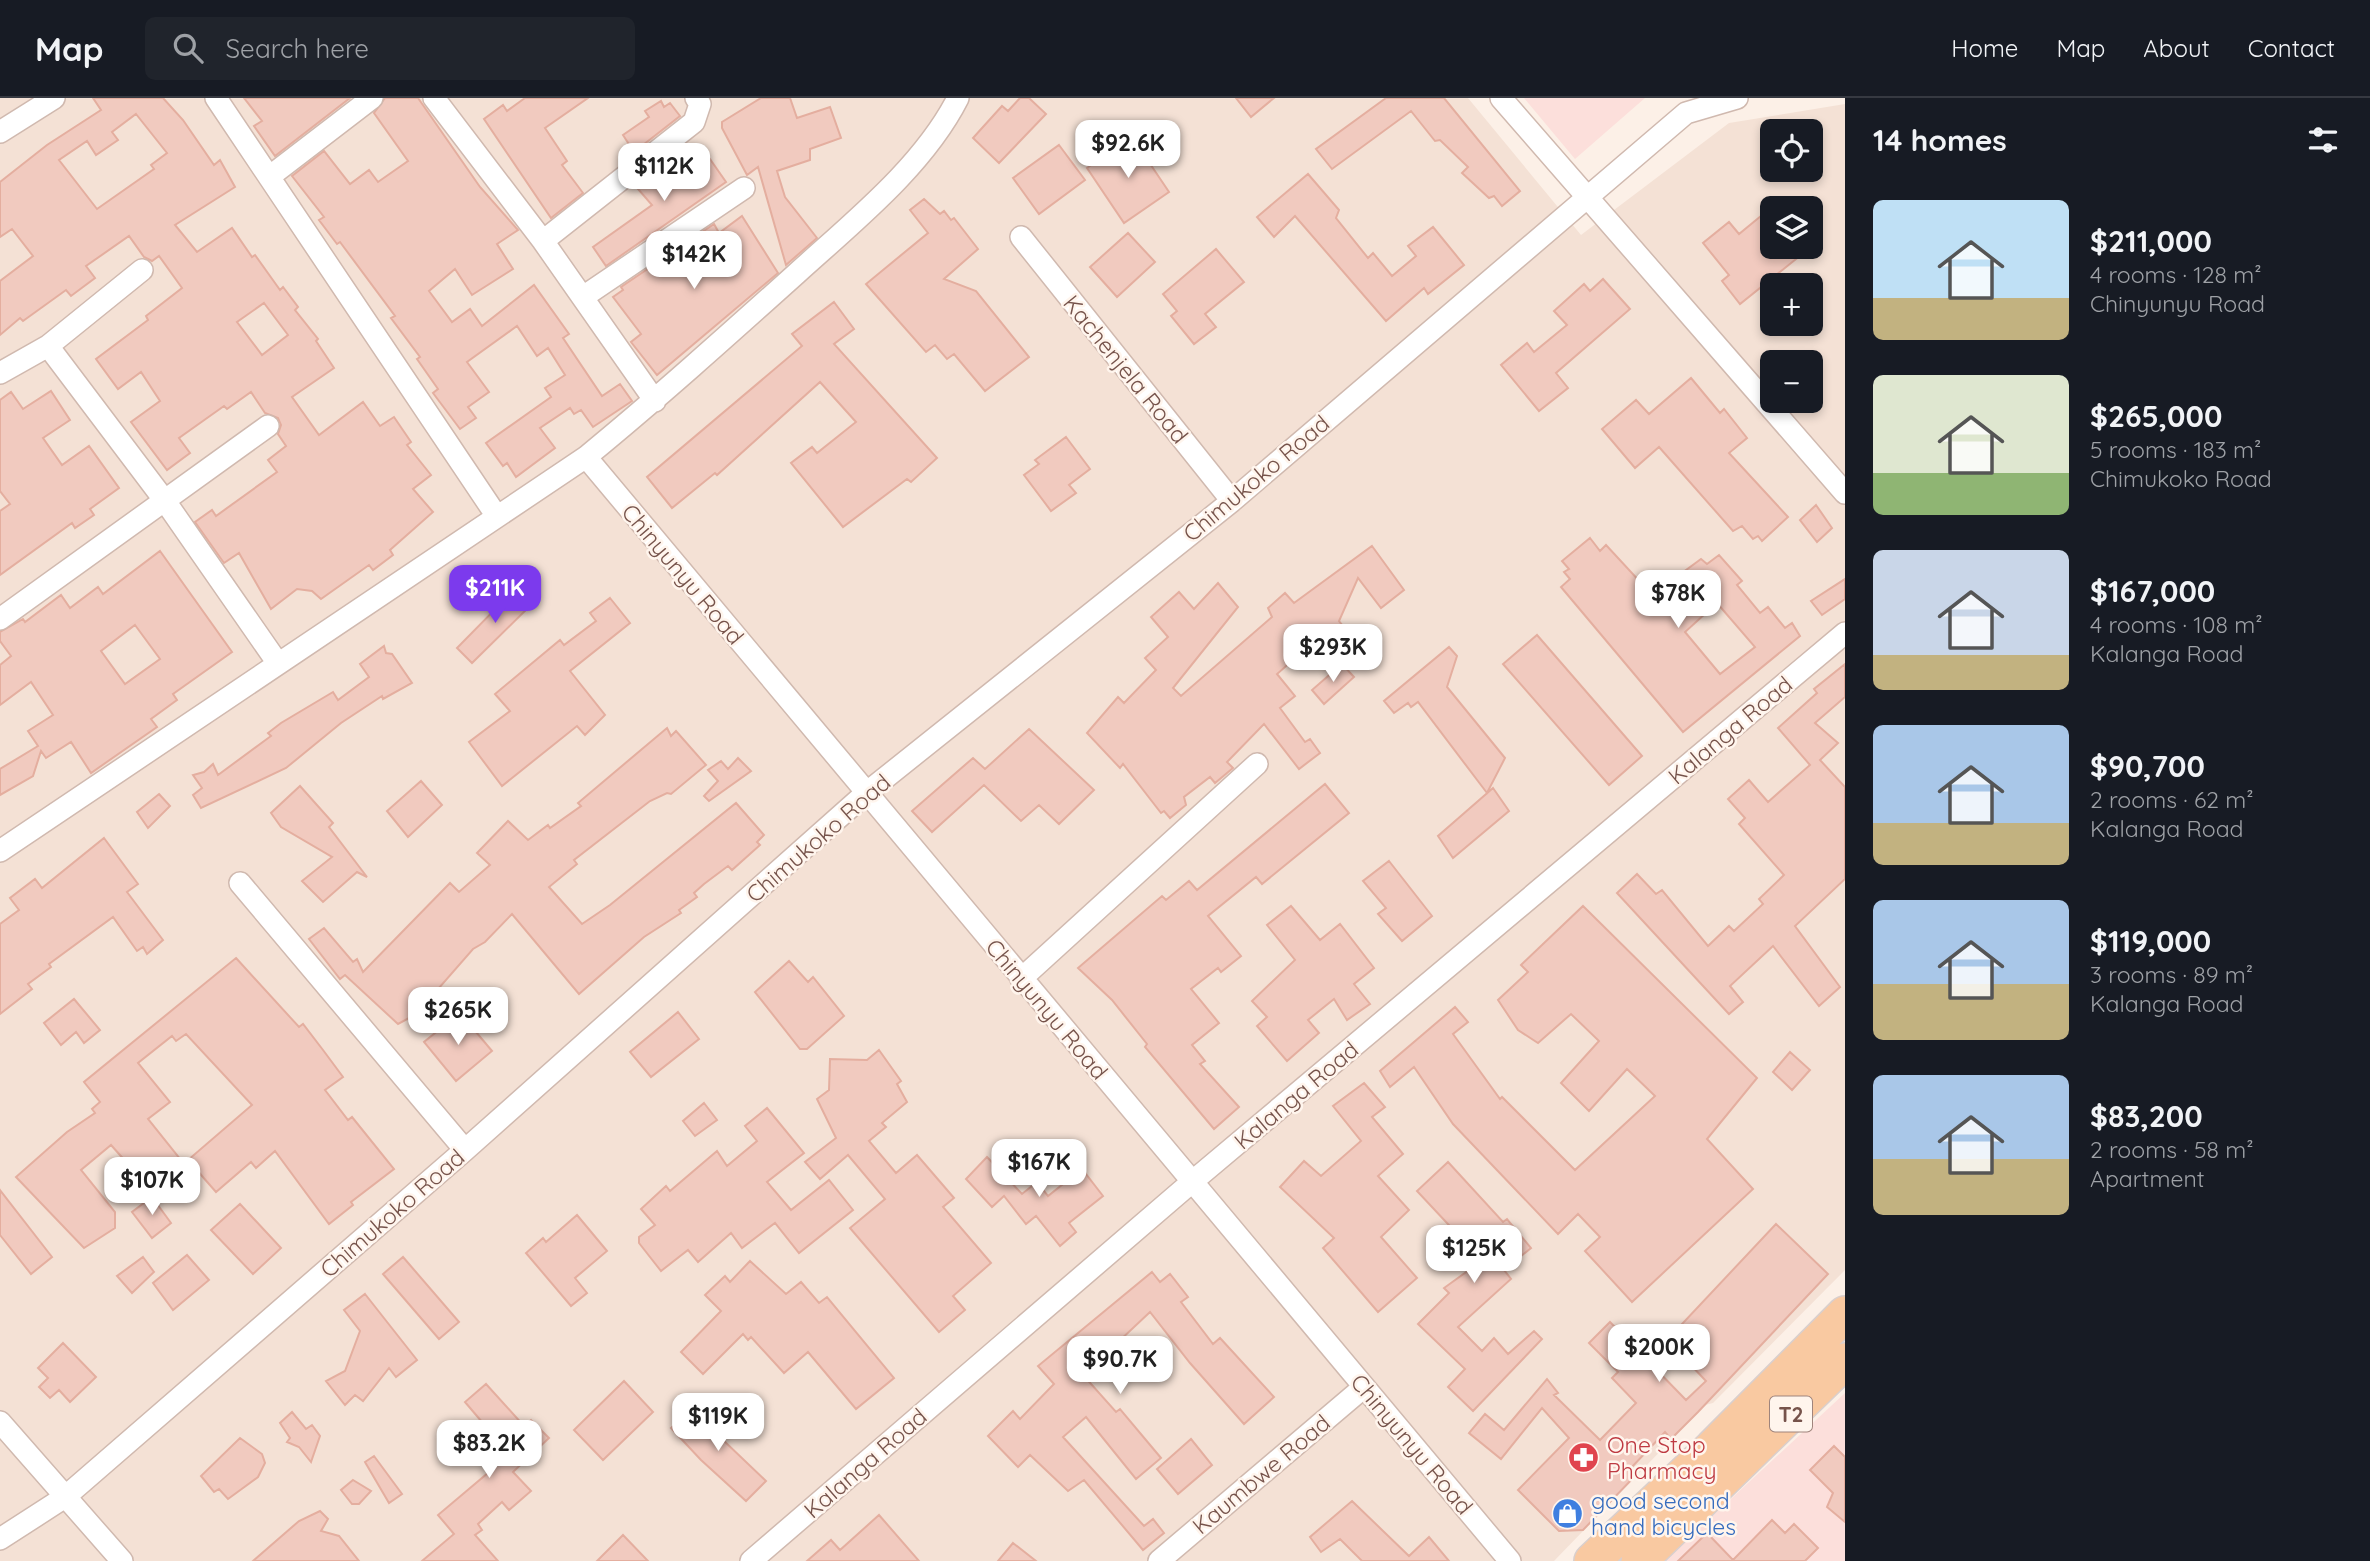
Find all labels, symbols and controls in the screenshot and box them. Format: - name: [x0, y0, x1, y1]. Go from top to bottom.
- search box: [145, 17, 635, 80]
- text: Map: [35, 28, 103, 69]
- icon: search: [169, 29, 207, 67]
- text: Search here: [225, 32, 369, 65]
- text: Home: [1951, 33, 2018, 63]
- text: Map: [2056, 33, 2105, 63]
- text: About: [2143, 33, 2210, 63]
- text: Contact: [2248, 33, 2335, 63]
- map controls: [1760, 119, 1823, 413]
- button: locate: [1760, 119, 1823, 182]
- pin: $92.6K: [1071, 120, 1185, 180]
- text: 14 homes: [1873, 121, 2007, 159]
- icon: filters: [2304, 121, 2342, 159]
- text: $92.6K: [1091, 128, 1165, 157]
- pin: $112K: [615, 144, 713, 203]
- text: $112K: [634, 151, 694, 180]
- button: layers: [1760, 196, 1823, 259]
- text: $211,000: [2090, 222, 2212, 260]
- icon: home: [1929, 228, 2013, 312]
- pin: $142K: [645, 232, 743, 291]
- text: $142K: [662, 239, 726, 268]
- text: 4 rooms · 128 m²: [2090, 260, 2262, 289]
- button: +: [1760, 273, 1823, 336]
- street label: Kachenjela Road: [1057, 289, 1195, 449]
- text: Chinyunyu Road: [2090, 289, 2265, 318]
- button: −: [1760, 350, 1823, 413]
- text: $265,000: [2090, 397, 2222, 435]
- icon: home: [1929, 403, 2013, 487]
- street label: Chimukoko Road: [1177, 408, 1335, 548]
- text: 5 rooms · 183 m²: [2090, 435, 2261, 464]
- text: Chimukoko Road: [2090, 464, 2272, 493]
- street label: Chinyunyu Road: [616, 498, 750, 650]
- pin: $211K: [446, 566, 544, 625]
- pin: $78K: [1637, 570, 1719, 630]
- text: $167,000: [2090, 572, 2215, 610]
- text: $211K: [465, 573, 525, 602]
- text: $78K: [1651, 578, 1705, 607]
- icon: home: [1929, 578, 2013, 662]
- text: 4 rooms · 108 m²: [2090, 610, 2263, 639]
- pin: $293K: [1284, 624, 1382, 684]
- text: $293K: [1299, 632, 1367, 661]
- text: Kalanga Road: [2090, 639, 2244, 668]
- street label: Kalanga Road: [1662, 670, 1798, 790]
- text: $90,700: [2090, 747, 2205, 785]
- icon: home: [1929, 753, 2013, 837]
- street label: Chimukoko Road: [740, 767, 896, 909]
- text: 2 rooms · 62 m²: [2090, 785, 2254, 814]
- text: Kalanga Road: [2090, 814, 2244, 843]
- text: $119,000: [2090, 922, 2211, 960]
- icon: home: [1929, 928, 2013, 1012]
- street label: Chinyunyu Road: [980, 933, 1114, 1085]
- text: 3 rooms · 89 m²: [2090, 960, 2253, 989]
- pin: $265K: [409, 988, 507, 1047]
- text: Kalanga Road: [2090, 989, 2244, 1018]
- text: $265K: [424, 995, 492, 1024]
- street label: Kalanga Road: [1228, 1035, 1364, 1155]
- text: $83,200: [2090, 1097, 2203, 1135]
- icon: home: [1929, 1103, 2013, 1187]
- text: 2 rooms · 58 m²: [2090, 1135, 2253, 1164]
- pin: $167K: [990, 1140, 1088, 1199]
- street label: Chimukoko Road: [314, 1142, 470, 1284]
- text: $167K: [1007, 1147, 1071, 1176]
- pin: $107K: [103, 1158, 201, 1217]
- text: Apartment: [2090, 1164, 2204, 1193]
- text: $107K: [120, 1165, 184, 1194]
- pin: $125K: [1425, 1226, 1523, 1285]
- text: $125K: [1442, 1233, 1506, 1262]
- pin: $200K: [1610, 1324, 1708, 1384]
- text: $200K: [1624, 1332, 1694, 1361]
- pin: $90.7K: [1063, 1336, 1177, 1396]
- text: $90.7K: [1083, 1344, 1157, 1373]
- street label: Chinyunyu Road: [1345, 1368, 1479, 1520]
- pin: $119K: [669, 1394, 767, 1453]
- road number: T2: [1770, 1396, 1812, 1432]
- text: $119K: [688, 1401, 748, 1430]
- street label: Kalanga Road: [798, 1402, 932, 1524]
- street label: Kaumbwe Road: [1186, 1408, 1336, 1540]
- pin: $83.2K: [432, 1420, 546, 1480]
- text: $83.2K: [453, 1428, 525, 1457]
- place label: One Stop Pharmacy: [1607, 1430, 1716, 1485]
- pharmacy icon: One Stop Pharmacy: [1567, 1440, 1601, 1474]
- place label: good second hand bicycles: [1591, 1486, 1736, 1541]
- shop icon: good second hand bicycles: [1551, 1496, 1585, 1530]

